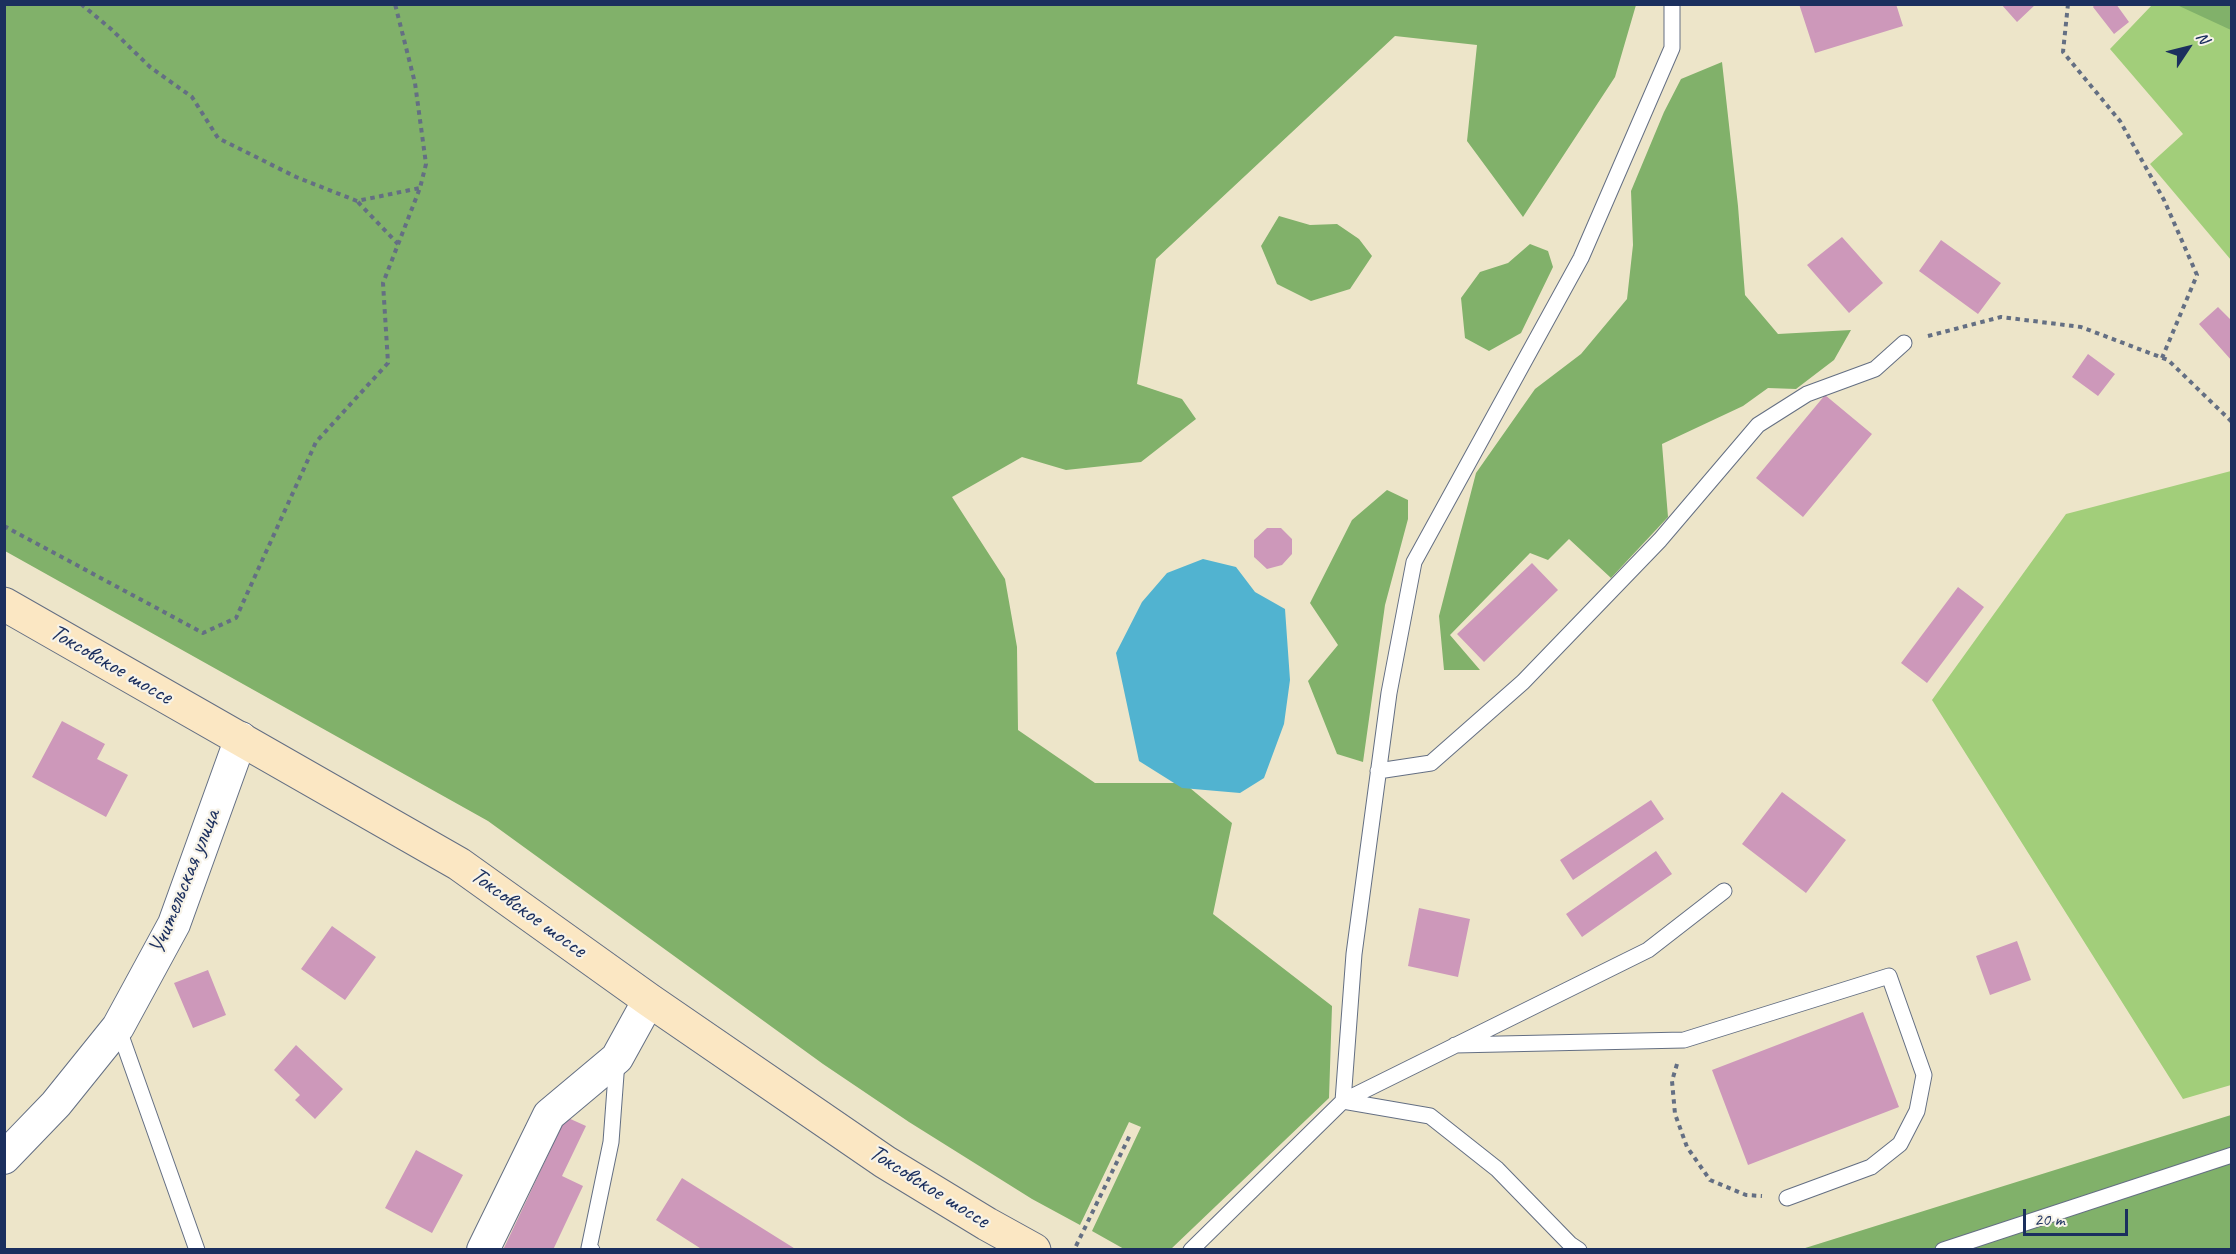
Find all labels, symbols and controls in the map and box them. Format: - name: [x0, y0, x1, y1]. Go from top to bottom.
- north arrow: [2158, 18, 2218, 78]
- text: N: [2192, 28, 2214, 47]
- street label: Токсовское шоссе: [45, 618, 177, 712]
- street label: Учительская улица: [143, 805, 227, 959]
- street label: Токсовское шоссе: [464, 861, 592, 965]
- street label: Токсовское шоссе: [864, 1139, 994, 1235]
- scale bar: [2026, 1197, 2131, 1235]
- text: 20 m: [2034, 1208, 2065, 1230]

